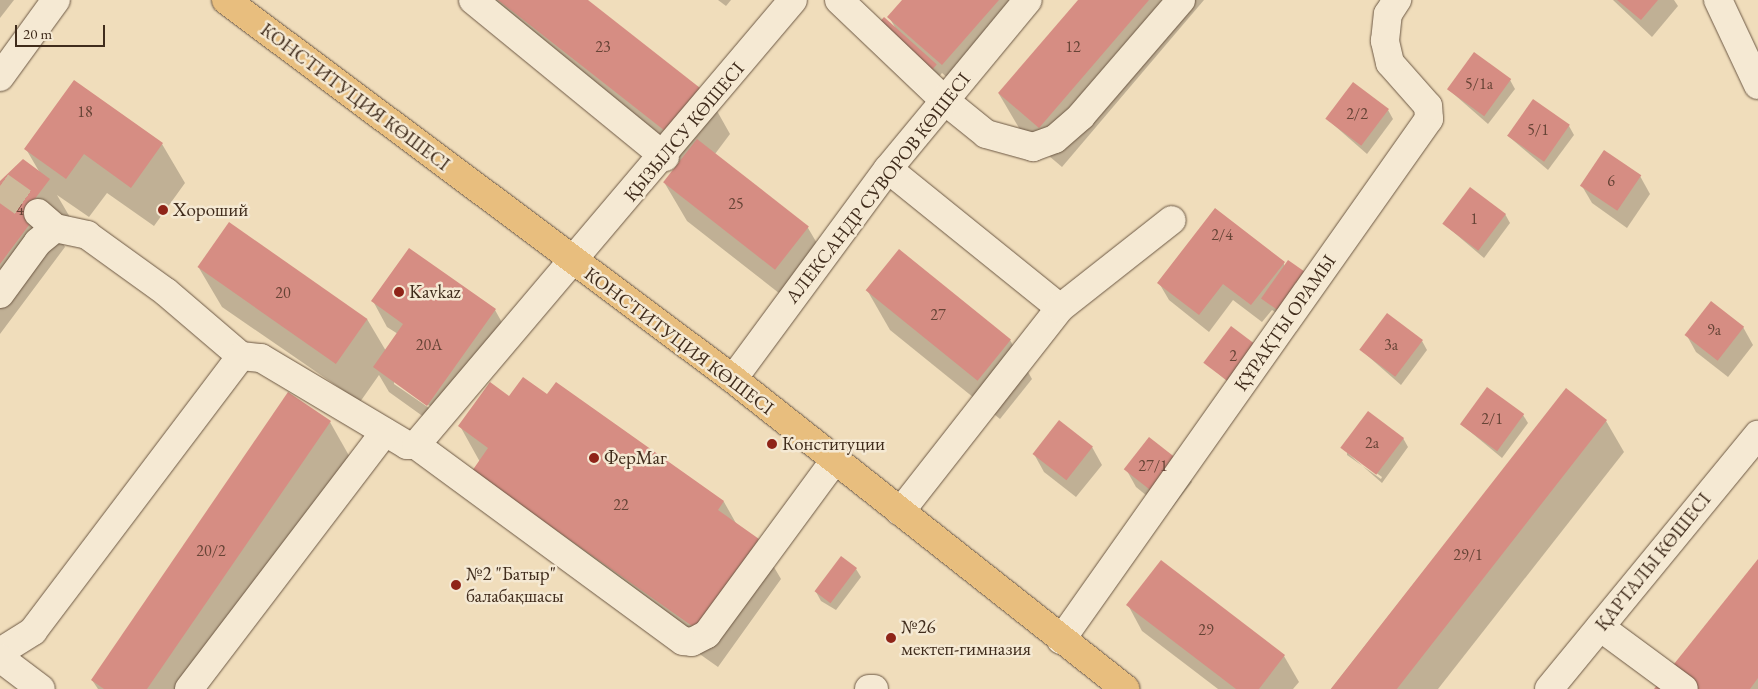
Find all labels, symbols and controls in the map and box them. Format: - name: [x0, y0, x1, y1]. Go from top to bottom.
- scale bar: [18, 15, 108, 47]
- street label: КОНСТИТУЦИЯ КӨШЕСІ: [256, 18, 454, 176]
- text: 20 m: [23, 24, 52, 43]
- house number: 23: [595, 37, 611, 57]
- house number: 12: [1065, 37, 1081, 57]
- street label: ҚЫЗЫЛСУ КӨШЕСІ: [619, 58, 749, 206]
- street label: АЛЕКСАНДР СУВОРОВ КӨШЕСІ: [781, 68, 975, 308]
- house number: 5/1а: [1465, 74, 1493, 94]
- house number: 18: [77, 102, 93, 122]
- house number: 2/2: [1346, 104, 1368, 124]
- house number: 5/1: [1527, 120, 1549, 140]
- house number: 6: [1607, 171, 1615, 191]
- house number: 25: [728, 194, 744, 214]
- place label: Хороший: [173, 199, 248, 221]
- house number: 4: [16, 200, 24, 220]
- marker: Хороший: [157, 204, 169, 216]
- house number: 1: [1470, 209, 1478, 229]
- house number: 2/4: [1211, 225, 1233, 245]
- street label: ҚҰРАҚТЫ ОРАМЫ: [1229, 250, 1341, 396]
- street label: КОНСТИТУЦИЯ КӨШЕСІ: [580, 262, 778, 420]
- place label: Kavkaz: [409, 281, 461, 303]
- house number: 20: [275, 283, 291, 303]
- marker: Kavkaz: [393, 286, 405, 298]
- house number: 27: [930, 305, 946, 325]
- house number: 9а: [1707, 320, 1721, 340]
- house number: 20А: [416, 335, 442, 355]
- house number: 3а: [1384, 335, 1398, 355]
- house number: 2: [1229, 346, 1237, 366]
- house number: 2/1: [1481, 409, 1503, 429]
- place label: Конституции: [782, 433, 885, 455]
- house number: 2а: [1365, 433, 1379, 453]
- marker: Конституции: [766, 438, 778, 450]
- place label: ФерМаг: [604, 447, 667, 469]
- marker: ФерМаг: [588, 452, 600, 464]
- house number: 27/1: [1138, 456, 1168, 476]
- street label: ҚАРТАЛЫ КӨШЕСІ: [1590, 488, 1716, 636]
- house number: 22: [613, 495, 629, 515]
- house number: 20/2: [196, 541, 226, 561]
- house number: 29/1: [1453, 545, 1483, 565]
- place label: №2 "Батыр" балабақшасы: [466, 563, 564, 607]
- marker: №2 "Батыр" балабақшасы: [450, 579, 462, 591]
- place label: №26 мектеп-гимназия: [901, 616, 1031, 660]
- house number: 29: [1198, 620, 1214, 640]
- marker: №26 мектеп-гимназия: [885, 632, 897, 644]

